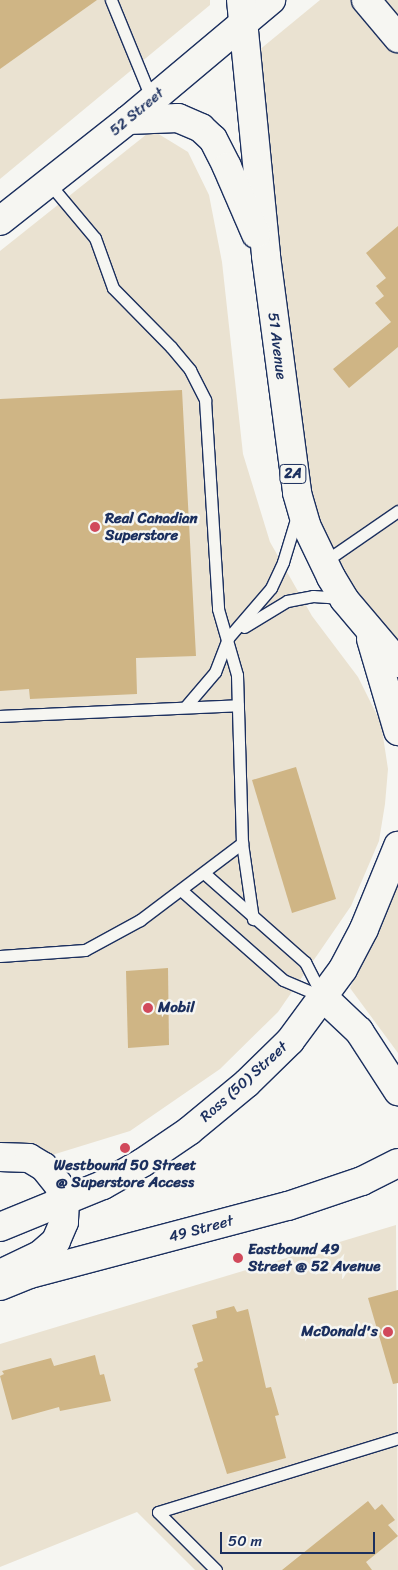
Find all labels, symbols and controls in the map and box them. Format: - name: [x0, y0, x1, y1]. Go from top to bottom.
- street label: 52 Street: [106, 84, 168, 140]
- street label: 51 Avenue: [264, 311, 290, 381]
- road number: 2A: [279, 462, 307, 486]
- place label: Real Canadian Superstore: [105, 509, 198, 544]
- marker: Real Canadian Superstore: [89, 521, 101, 533]
- place label: Mobil: [158, 999, 195, 1017]
- marker: Mobil: [142, 1002, 154, 1014]
- street label: Ross (50) Street: [197, 1038, 291, 1126]
- marker: Westbound 50 Street @ Superstore Access: [119, 1142, 131, 1154]
- place label: Westbound 50 Street @ Superstore Access: [54, 1156, 196, 1191]
- street label: 49 Street: [167, 1212, 235, 1246]
- place label: Eastbound 49 Street @ 52 Avenue: [248, 1240, 381, 1275]
- marker: Eastbound 49 Street @ 52 Avenue: [232, 1252, 244, 1264]
- place label: McDonald's: [301, 1323, 378, 1341]
- marker: McDonald's: [382, 1326, 394, 1338]
- scale bar: [223, 1522, 378, 1554]
- text: 50 m: [228, 1528, 262, 1554]

